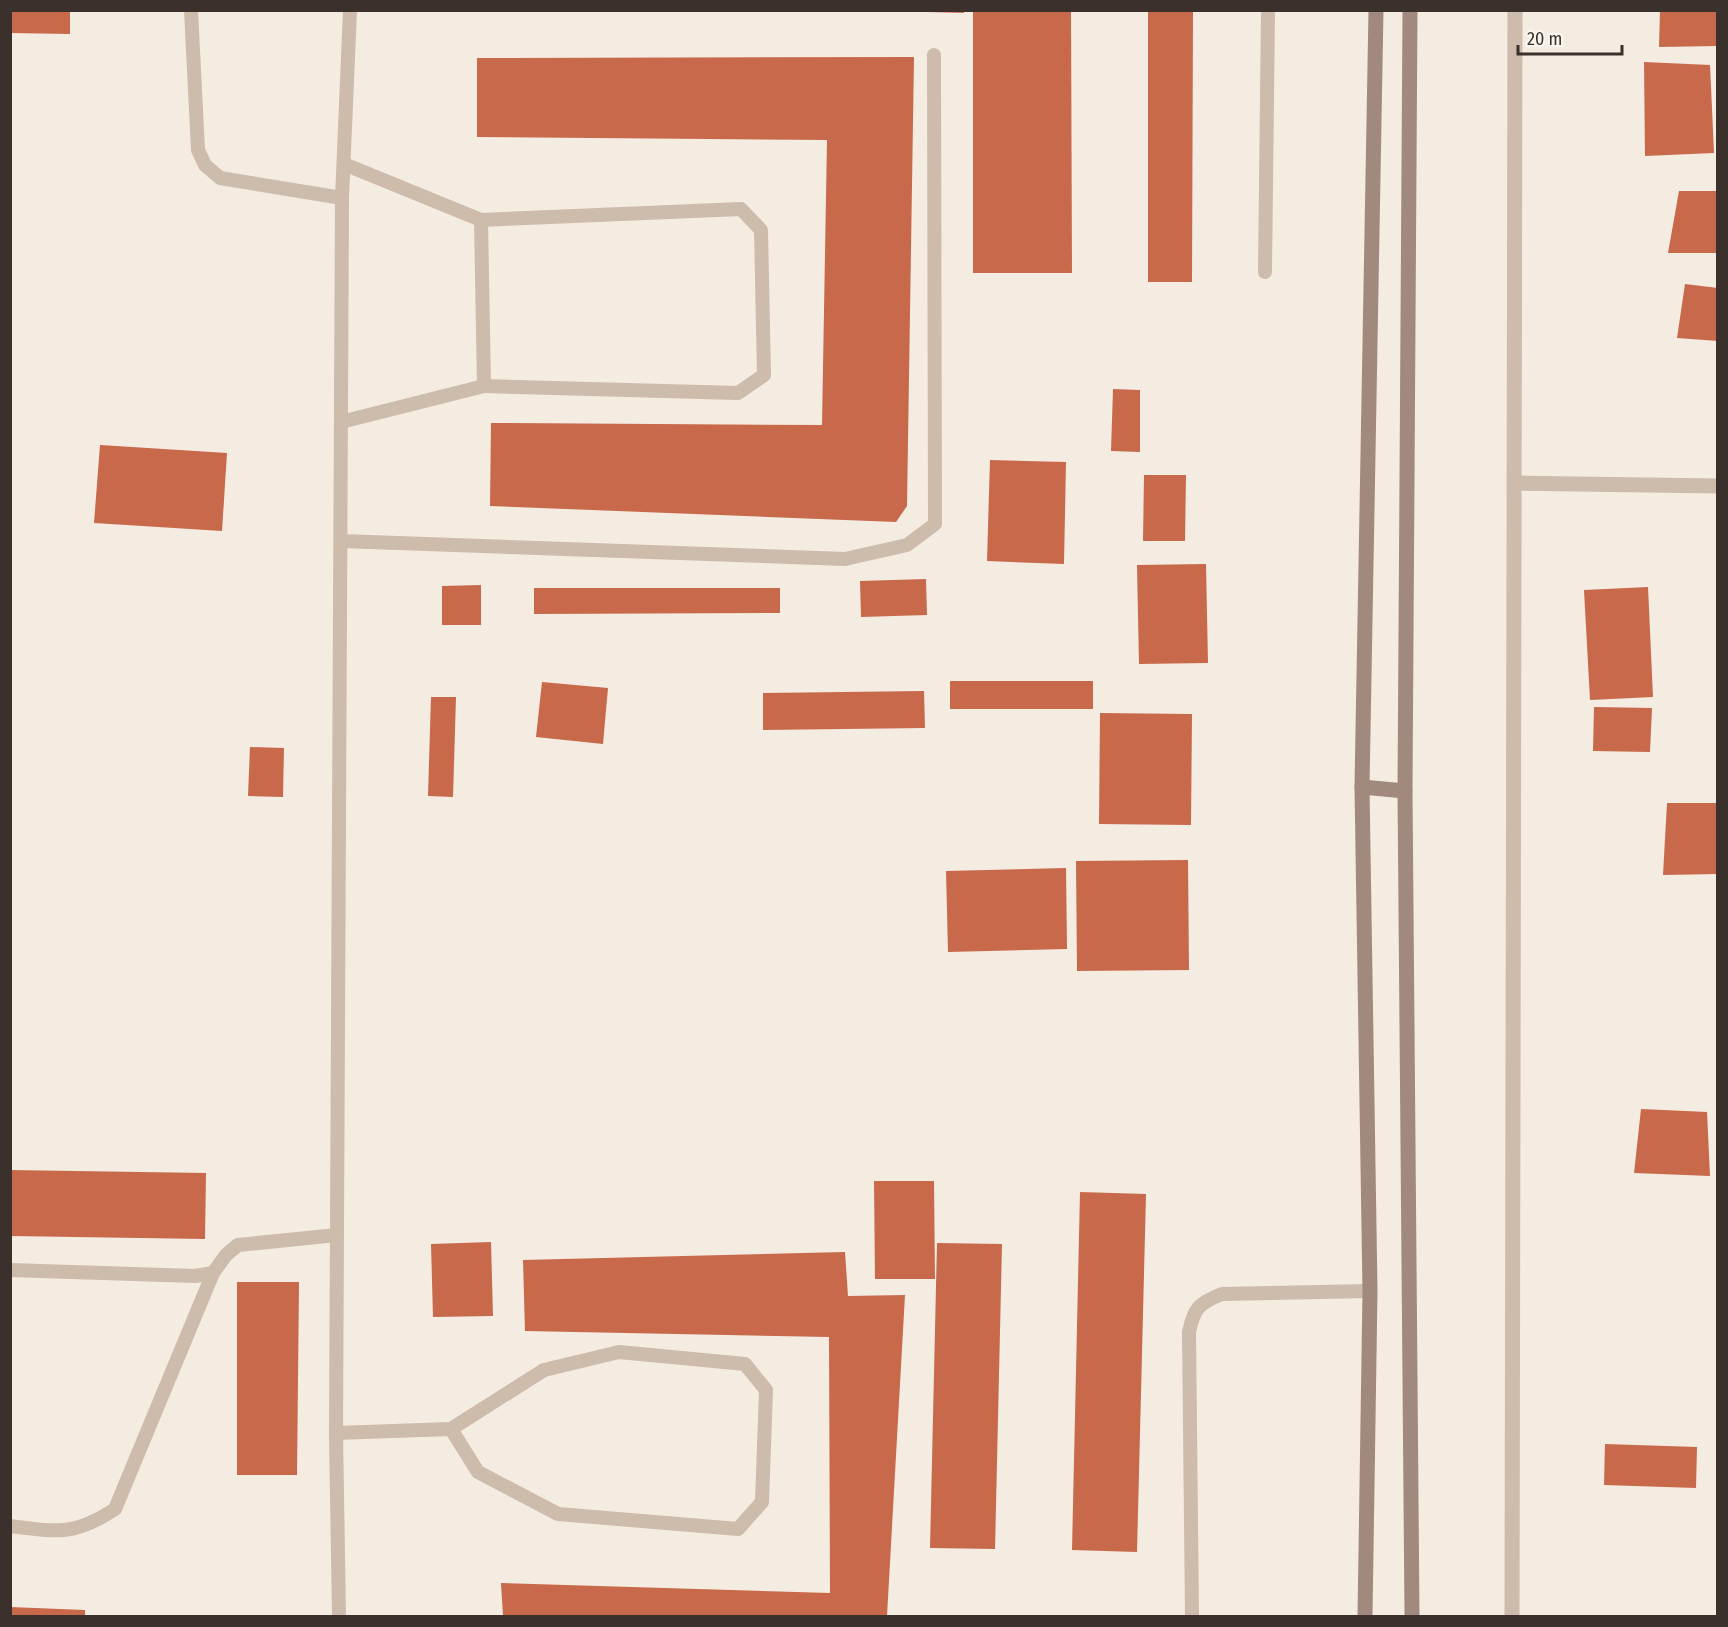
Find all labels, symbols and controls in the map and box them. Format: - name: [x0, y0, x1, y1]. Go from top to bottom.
- scale bar: [1518, 18, 1622, 56]
- text: 20 m: [1527, 28, 1562, 50]

